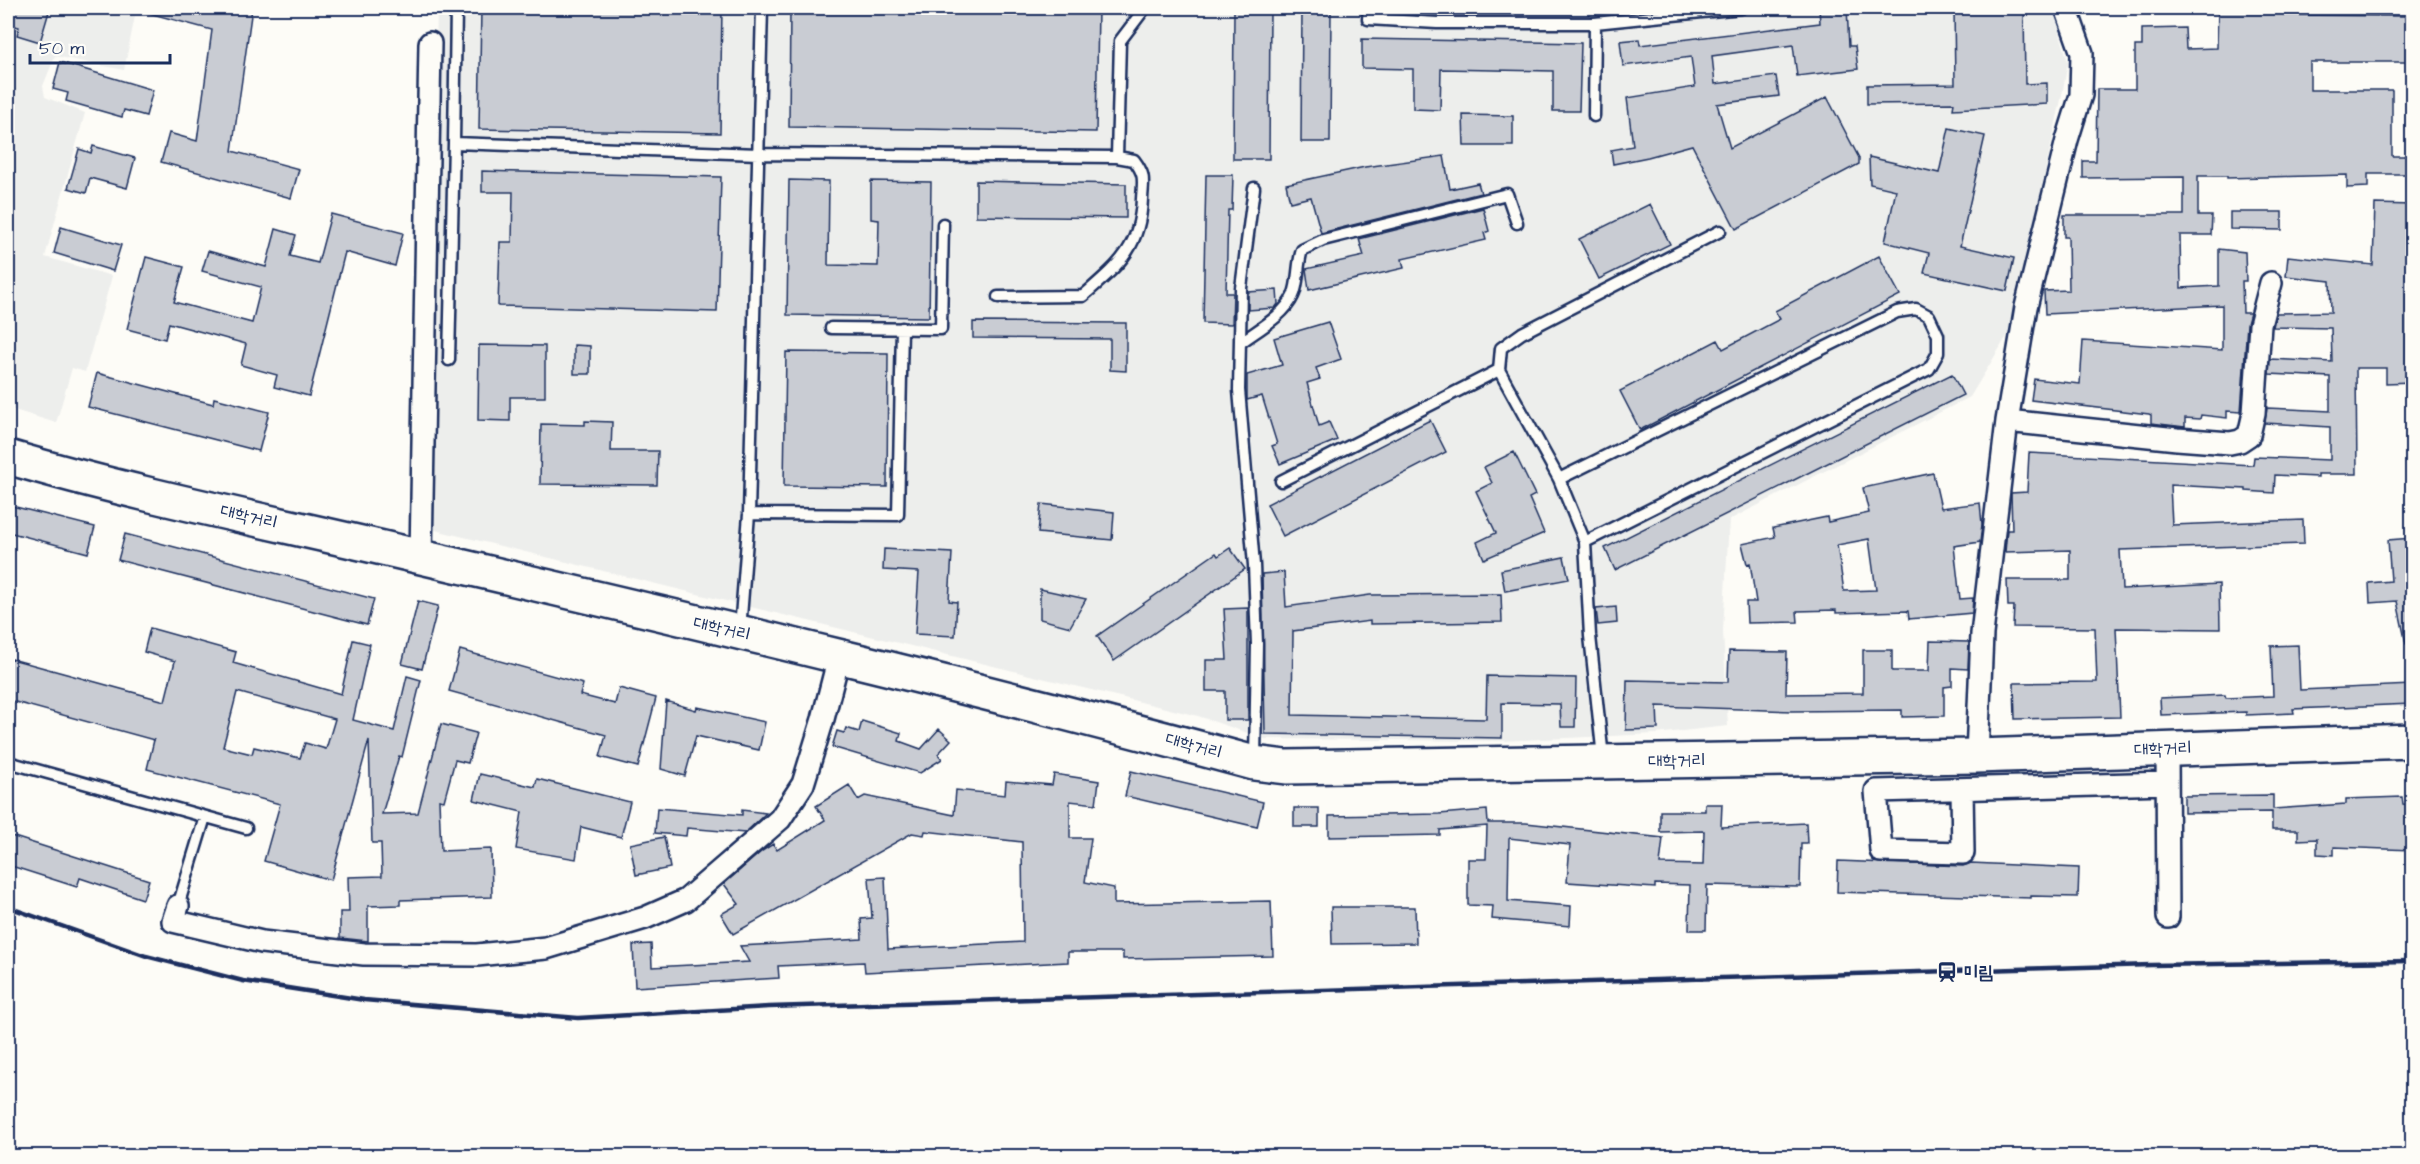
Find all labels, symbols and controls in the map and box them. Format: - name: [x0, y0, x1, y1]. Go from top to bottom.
- scale bar: [30, 27, 170, 65]
- text: 50 m: [39, 36, 84, 61]
- street label: 대학거리: [218, 498, 280, 536]
- street label: 대학거리: [691, 610, 753, 648]
- street label: 대학거리: [1163, 726, 1225, 766]
- street label: 대학거리: [2134, 735, 2192, 763]
- street label: 대학거리: [1648, 748, 1706, 774]
- station icon: 미림: [1935, 960, 1959, 984]
- place label: 미림: [1964, 960, 1993, 985]

